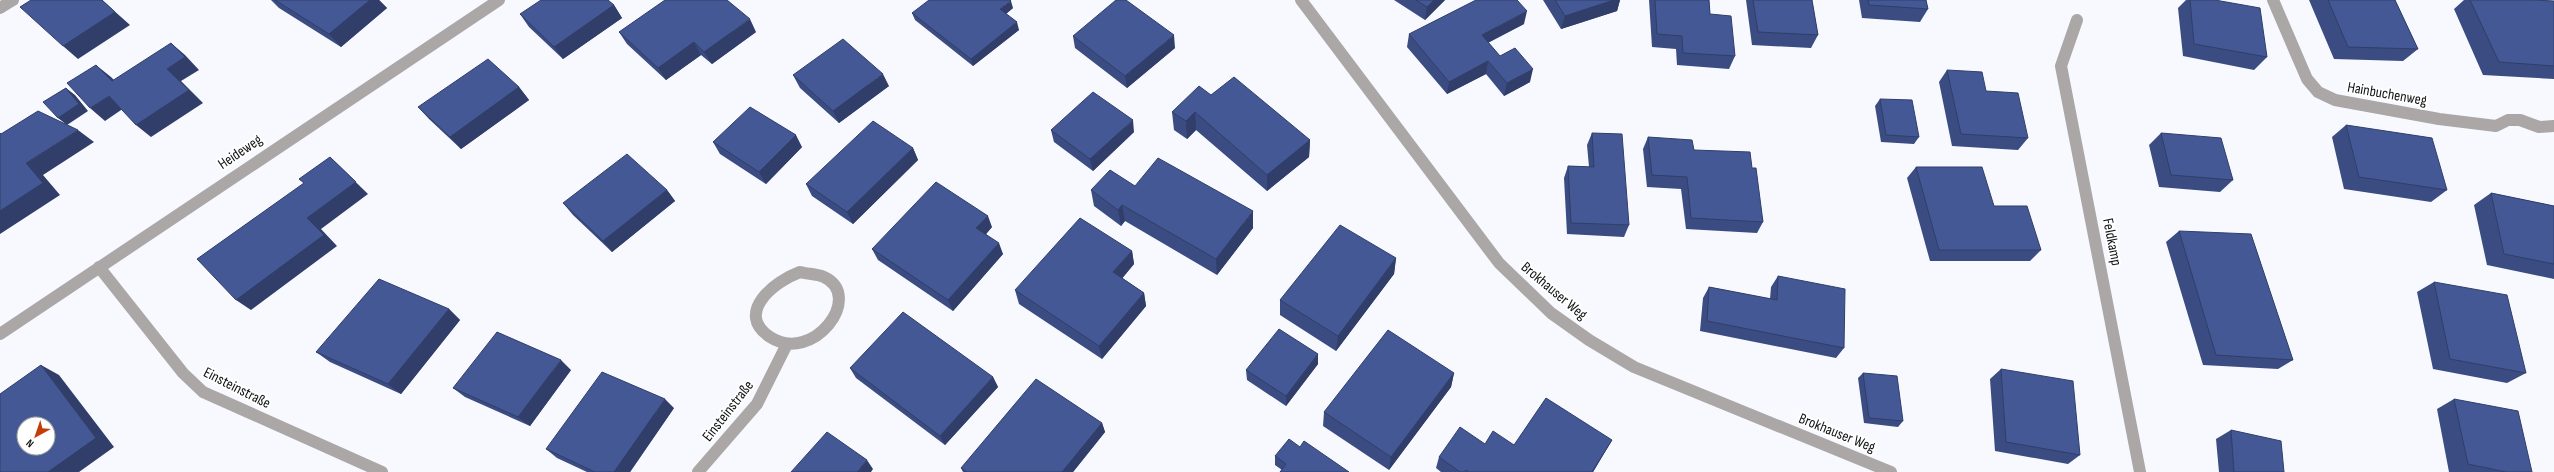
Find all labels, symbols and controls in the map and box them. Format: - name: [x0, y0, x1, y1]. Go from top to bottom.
- street label: Hainbuchenweg: [2346, 78, 2428, 110]
- street label: Heideweg: [214, 130, 266, 174]
- street label: Feldkamp: [2098, 217, 2126, 267]
- street label: Brokhauser Weg: [1517, 258, 1591, 324]
- street label: Einsteinstraße: [200, 363, 274, 413]
- street label: Einsteinstraße: [698, 377, 758, 445]
- street label: Brokhauser Weg: [1796, 409, 1878, 457]
- north arrow: [16, 416, 56, 456]
- text: N: [23, 436, 36, 450]

